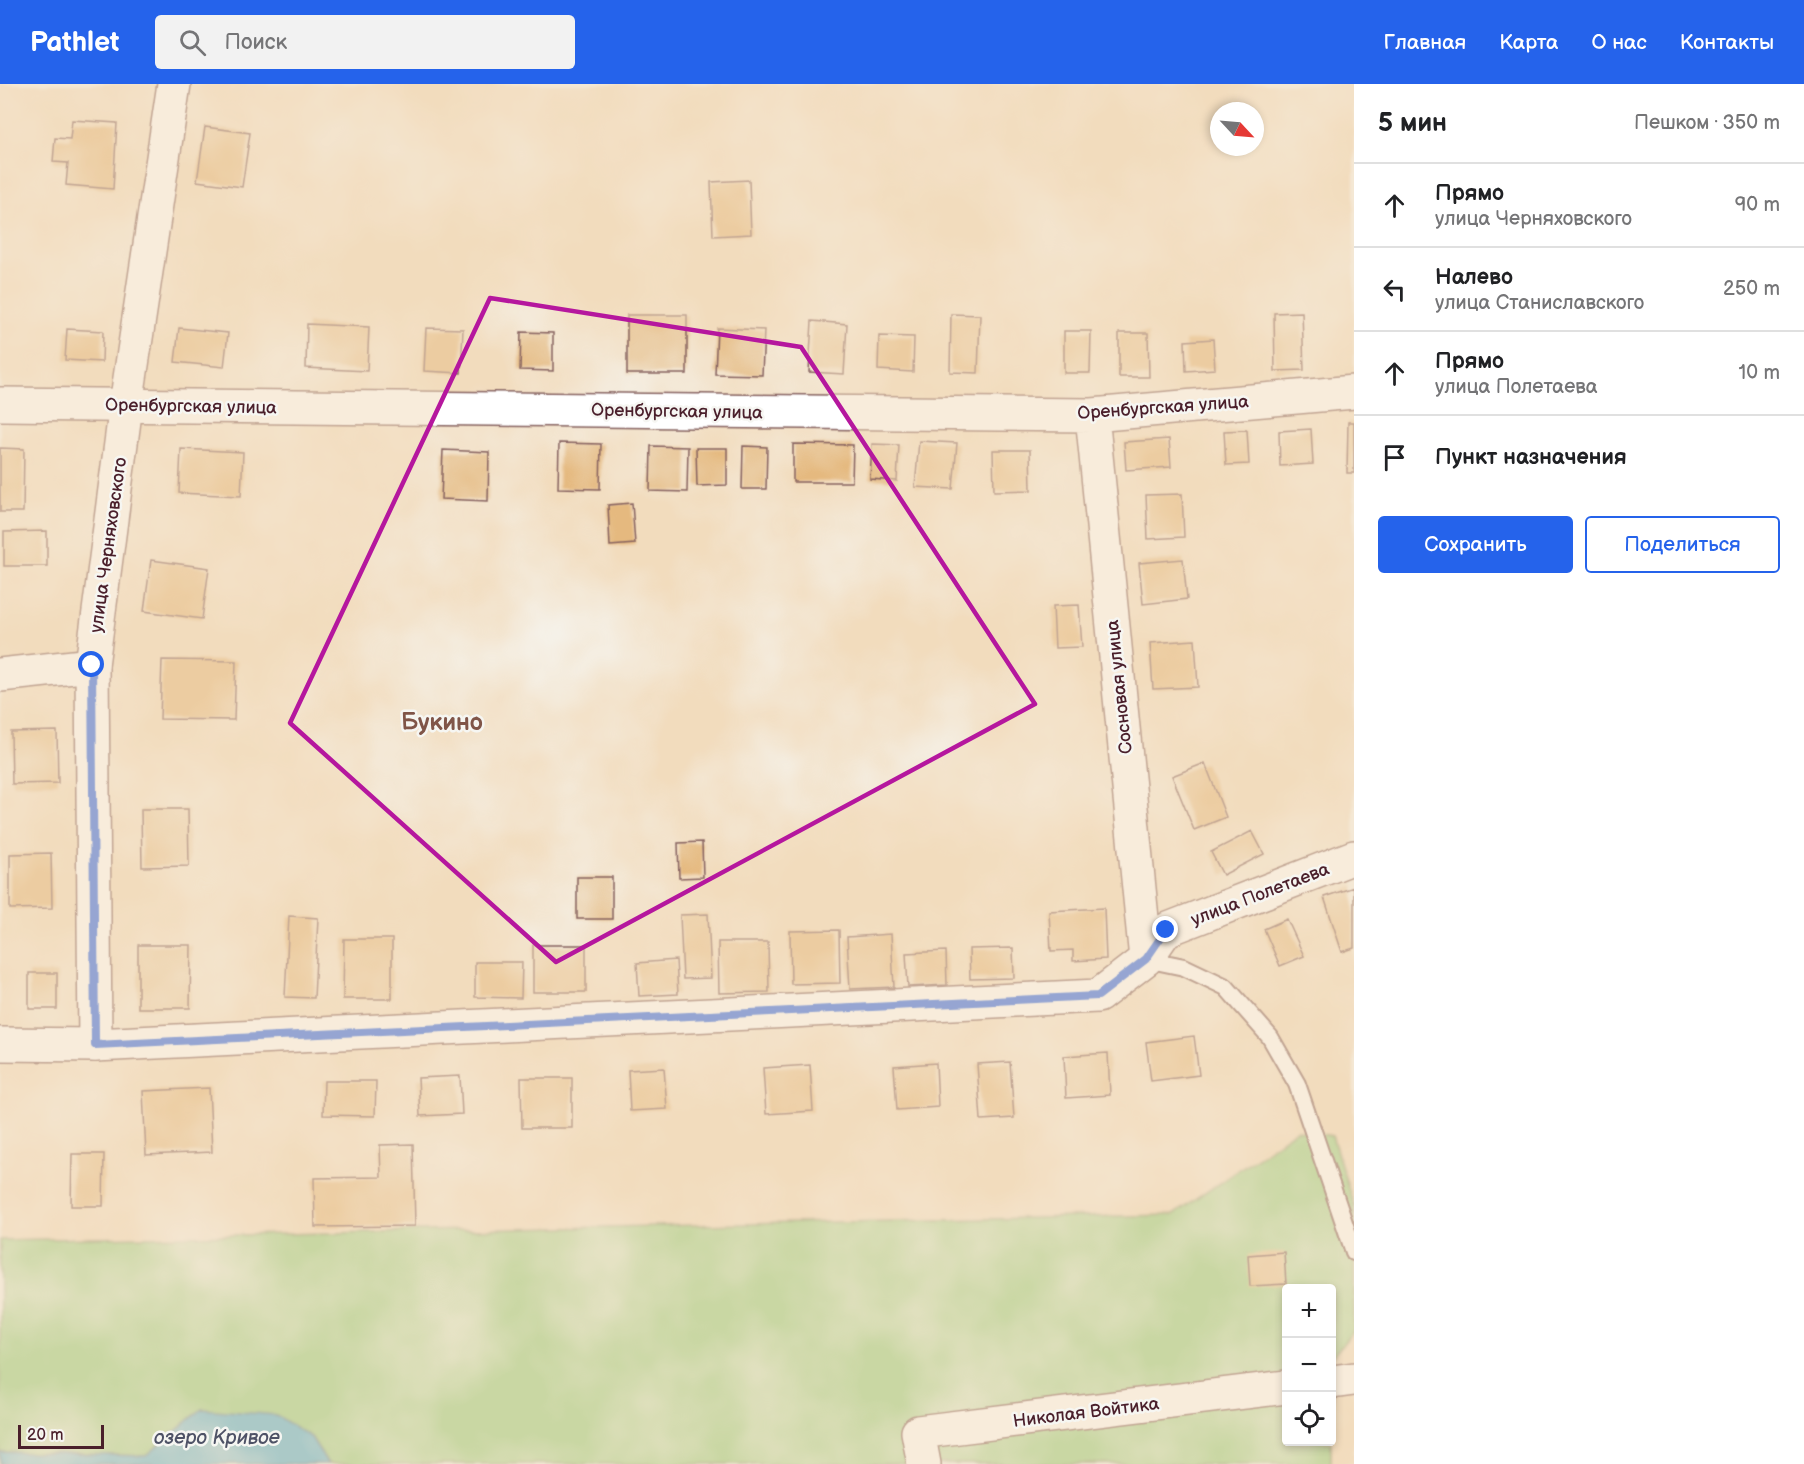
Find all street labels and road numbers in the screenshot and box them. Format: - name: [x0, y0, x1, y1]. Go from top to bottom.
- street label: Оренбургская улица: [1077, 391, 1250, 424]
- street label: Оренбургская улица: [105, 395, 277, 419]
- street label: Оренбургская улица: [591, 400, 763, 424]
- street label: улица Черняховского: [86, 456, 131, 634]
- street label: Сосновая улица: [1102, 619, 1137, 755]
- street label: улица Полетаева: [1188, 858, 1333, 930]
- street label: Николая Войтика: [1012, 1393, 1161, 1432]

